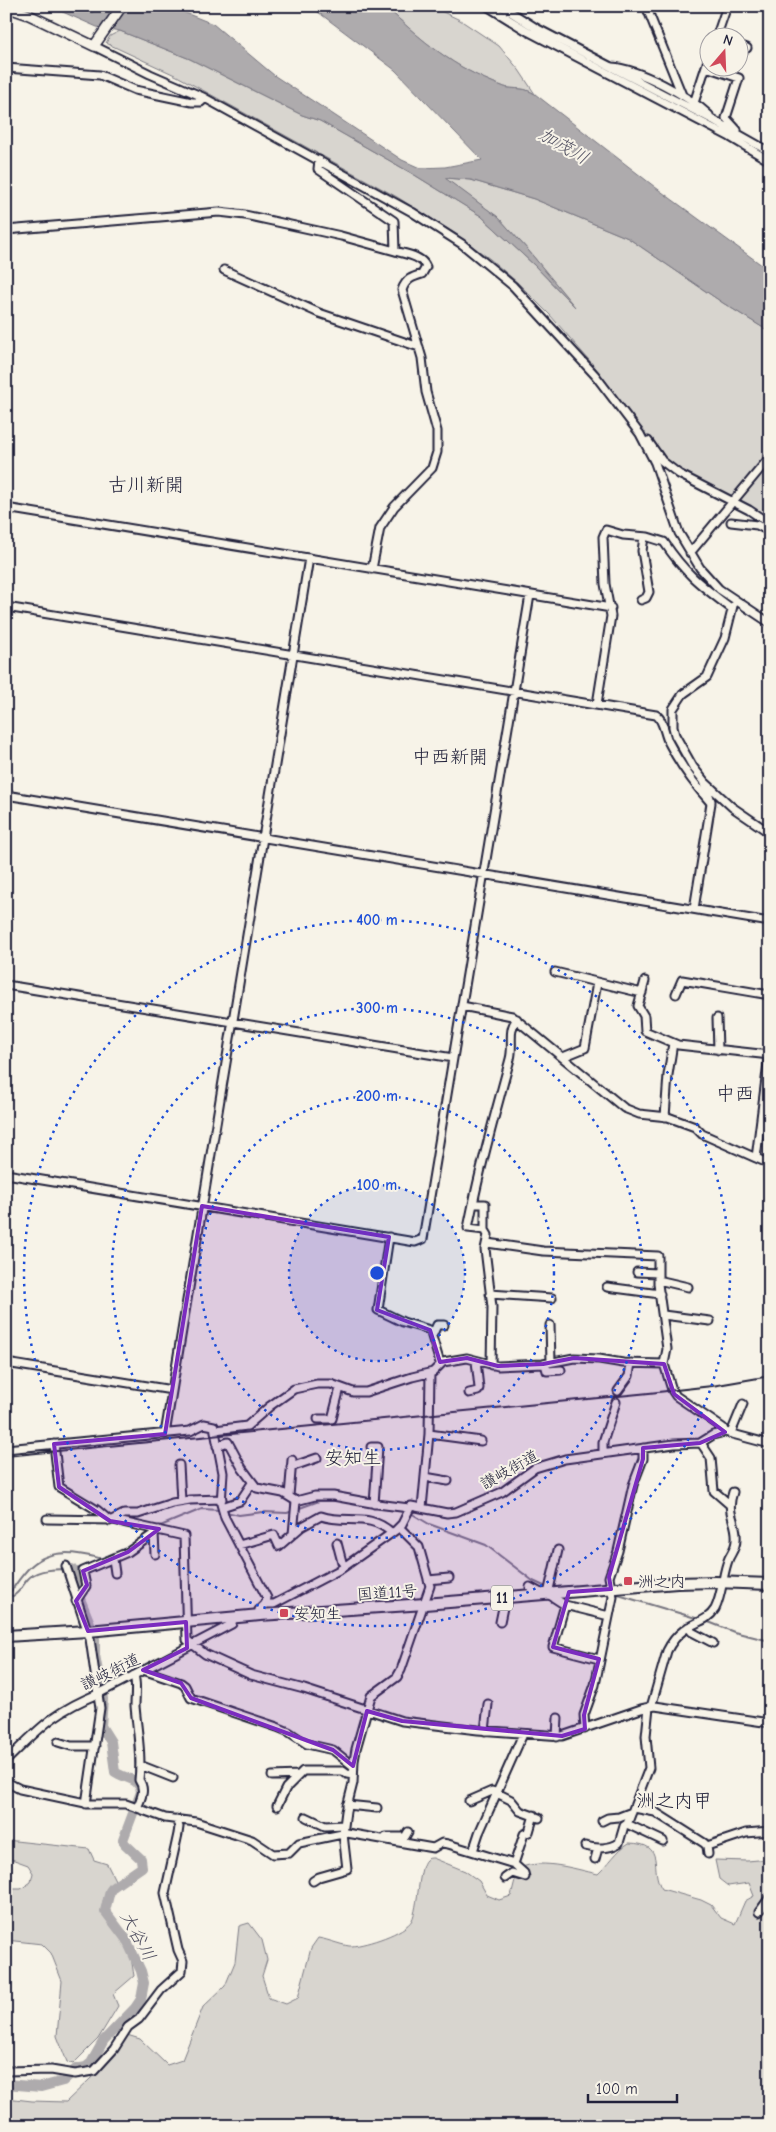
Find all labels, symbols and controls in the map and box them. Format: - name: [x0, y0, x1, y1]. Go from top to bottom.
- north arrow: [698, 28, 748, 78]
- text: N: [721, 31, 735, 50]
- water label: 加茂川: [535, 124, 592, 169]
- district label: 古川新開: [108, 474, 184, 496]
- district label: 中西新開: [412, 746, 488, 768]
- text: 400 m: [356, 911, 398, 929]
- text: 300 m: [356, 999, 398, 1017]
- district label: 中西: [716, 1083, 754, 1105]
- text: 200 m: [356, 1087, 398, 1105]
- text: 100 m: [357, 1176, 397, 1194]
- centre of rings: [368, 1264, 386, 1282]
- street label: 讃岐街道: [477, 1446, 542, 1493]
- district label: 安知生: [324, 1447, 382, 1469]
- place label: 洲之内: [638, 1573, 686, 1591]
- marker: 洲之内: [622, 1575, 634, 1587]
- street label: 国道11号: [356, 1582, 418, 1604]
- road number: 11: [491, 1586, 513, 1610]
- place label: 安知生: [294, 1605, 342, 1623]
- marker: 安知生: [278, 1607, 290, 1619]
- street label: 讃岐街道: [78, 1650, 143, 1694]
- district label: 洲之内甲: [636, 1790, 712, 1812]
- water label: 大谷川: [115, 1908, 160, 1965]
- scale bar: [588, 2072, 677, 2104]
- text: 100 m: [596, 2080, 638, 2098]

